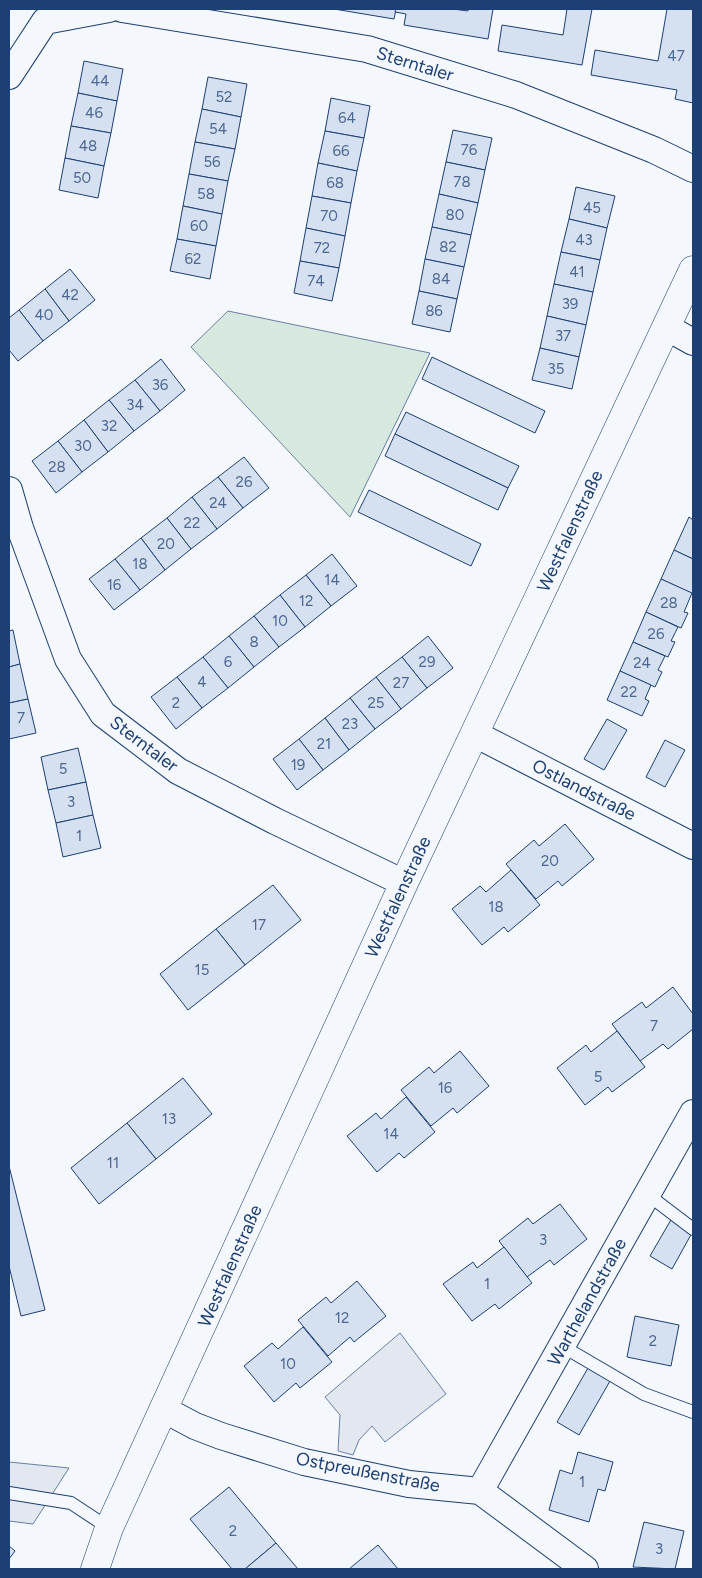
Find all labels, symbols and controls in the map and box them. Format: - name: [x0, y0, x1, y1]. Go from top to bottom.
- street label: Sterntaler: [374, 42, 456, 86]
- house number: 47: [667, 47, 685, 65]
- house number: 44: [91, 72, 109, 90]
- house number: 52: [215, 88, 233, 106]
- house number: 46: [85, 104, 103, 122]
- house number: 64: [338, 109, 356, 127]
- house number: 54: [209, 120, 227, 138]
- house number: 48: [79, 137, 97, 155]
- house number: 76: [461, 141, 478, 159]
- house number: 66: [333, 142, 350, 160]
- house number: 56: [203, 153, 221, 171]
- house number: 50: [73, 169, 91, 187]
- house number: 78: [453, 173, 471, 191]
- house number: 68: [326, 174, 344, 192]
- house number: 58: [197, 185, 215, 203]
- house number: 45: [583, 199, 601, 217]
- house number: 80: [446, 206, 464, 224]
- house number: 70: [320, 207, 338, 225]
- house number: 60: [190, 217, 208, 235]
- house number: 43: [575, 231, 593, 249]
- house number: 82: [439, 238, 457, 256]
- house number: 72: [314, 239, 330, 257]
- house number: 62: [185, 250, 201, 268]
- house number: 41: [569, 263, 585, 281]
- house number: 84: [432, 270, 450, 288]
- house number: 74: [307, 272, 325, 290]
- house number: 42: [61, 286, 79, 304]
- house number: 39: [562, 295, 578, 313]
- house number: 86: [425, 302, 443, 320]
- house number: 40: [35, 306, 53, 324]
- house number: 37: [555, 327, 571, 345]
- house number: 35: [548, 360, 564, 378]
- house number: 36: [152, 376, 169, 394]
- house number: 34: [126, 396, 144, 414]
- house number: 32: [101, 417, 117, 435]
- house number: 30: [74, 437, 92, 455]
- house number: 28: [48, 458, 66, 476]
- street label: Westfalenstraße: [532, 467, 608, 595]
- house number: 26: [236, 473, 253, 491]
- house number: 24: [209, 494, 227, 512]
- house number: 22: [184, 514, 200, 532]
- house number: 20: [157, 535, 175, 553]
- house number: 18: [132, 555, 148, 573]
- house number: 14: [324, 571, 340, 589]
- house number: 16: [107, 576, 122, 594]
- house number: 12: [299, 592, 313, 610]
- house number: 28: [660, 594, 678, 612]
- house number: 10: [272, 612, 288, 630]
- house number: 26: [648, 625, 665, 643]
- house number: 8: [249, 633, 259, 651]
- house number: 6: [224, 653, 233, 671]
- house number: 29: [419, 653, 435, 671]
- house number: 24: [633, 654, 651, 672]
- house number: 4: [197, 673, 207, 691]
- house number: 27: [393, 674, 409, 692]
- house number: 22: [621, 683, 637, 701]
- house number: 2: [172, 694, 180, 712]
- house number: 25: [367, 694, 385, 712]
- house number: 7: [17, 709, 25, 727]
- street label: Sterntaler: [106, 711, 182, 777]
- house number: 23: [342, 715, 358, 733]
- house number: 21: [317, 735, 331, 753]
- street label: Ostlandstraße: [529, 754, 640, 826]
- house number: 19: [291, 756, 305, 774]
- house number: 5: [59, 760, 67, 778]
- house number: 3: [67, 793, 75, 811]
- house number: 1: [76, 827, 82, 845]
- street label: Westfalenstraße: [360, 833, 436, 961]
- house number: 20: [541, 852, 559, 870]
- house number: 18: [488, 898, 504, 916]
- house number: 17: [252, 916, 266, 934]
- house number: 15: [195, 961, 209, 979]
- house number: 7: [650, 1017, 658, 1035]
- house number: 5: [594, 1068, 602, 1086]
- house number: 16: [438, 1079, 453, 1097]
- house number: 13: [162, 1110, 176, 1128]
- house number: 14: [383, 1125, 399, 1143]
- house number: 11: [107, 1154, 119, 1172]
- street label: Westfalenstraße: [193, 1201, 267, 1331]
- house number: 3: [539, 1231, 547, 1249]
- street label: Warthelandstraße: [543, 1234, 631, 1370]
- house number: 1: [484, 1275, 490, 1293]
- house number: 12: [335, 1309, 349, 1327]
- house number: 2: [649, 1332, 657, 1350]
- house number: 10: [280, 1355, 296, 1373]
- street label: Ostpreußenstraße: [294, 1447, 442, 1497]
- house number: 1: [579, 1473, 585, 1491]
- house number: 2: [229, 1522, 237, 1540]
- house number: 3: [655, 1540, 663, 1558]

